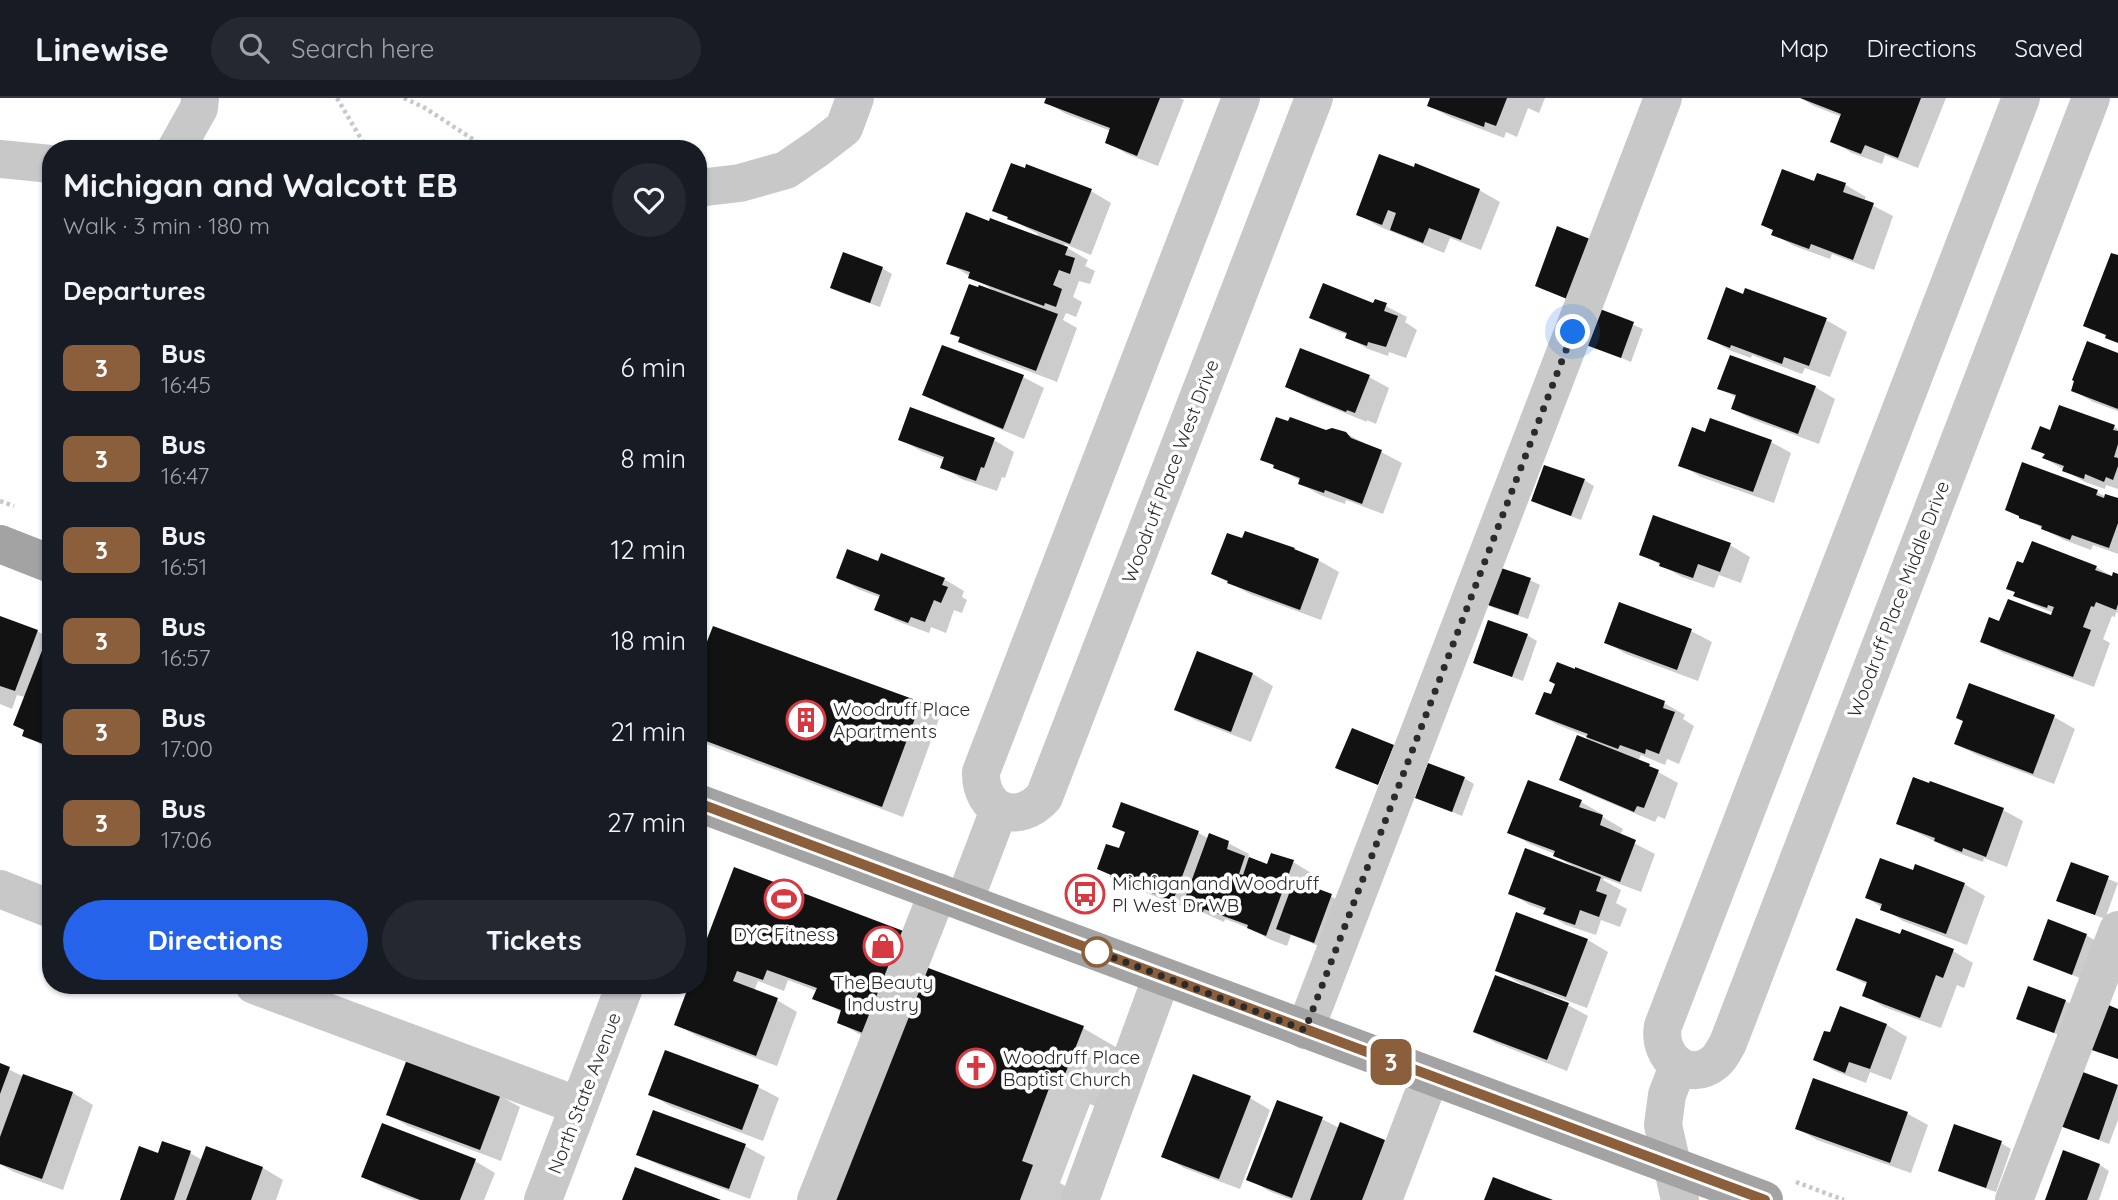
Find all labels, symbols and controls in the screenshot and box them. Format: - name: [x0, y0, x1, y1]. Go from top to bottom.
- search box: [211, 17, 701, 80]
- text: Linewise: [35, 28, 169, 69]
- icon: search: [235, 29, 273, 67]
- text: Search here: [291, 32, 435, 65]
- text: Map: [1780, 33, 1829, 63]
- text: Directions: [1867, 33, 1977, 63]
- text: Saved: [2015, 33, 2083, 63]
- button: heart: [612, 163, 686, 237]
- text: Michigan and Walcott EB: [63, 164, 458, 205]
- text: Walk · 3 min · 180 m: [63, 211, 270, 240]
- text: Departures: [63, 274, 206, 307]
- your location: [1555, 314, 1590, 349]
- text: Bus: [161, 337, 206, 370]
- text: 6 min: [621, 351, 686, 384]
- text: 3: [95, 353, 108, 383]
- street label: Woodruff Place West Drive: [1116, 356, 1224, 586]
- text: 16:45: [161, 370, 211, 399]
- text: Bus: [161, 428, 206, 461]
- text: 8 min: [621, 442, 686, 475]
- text: 3: [95, 444, 108, 474]
- text: 16:47: [161, 461, 209, 490]
- street label: Woodruff Place Middle Drive: [1842, 477, 1954, 721]
- text: Bus: [161, 519, 206, 552]
- text: 12 min: [611, 533, 686, 566]
- text: 3: [95, 535, 108, 565]
- text: 16:51: [161, 552, 207, 581]
- text: Bus: [161, 610, 206, 643]
- text: 18 min: [611, 624, 686, 657]
- text: 3: [95, 626, 108, 656]
- text: 16:57: [161, 643, 211, 672]
- place label: Woodruff Place Apartments: [833, 697, 970, 743]
- building icon: Woodruff Place Apartments: [785, 699, 827, 741]
- text: Bus: [161, 701, 206, 734]
- text: 21 min: [611, 715, 686, 748]
- text: 3: [95, 717, 108, 747]
- text: 17:00: [161, 734, 213, 763]
- text: Bus: [161, 792, 206, 825]
- text: 27 min: [607, 806, 686, 839]
- text: 3: [95, 808, 108, 838]
- text: 17:06: [161, 825, 212, 854]
- place label: Michigan and Woodruff Pl West Dr WB: [1112, 871, 1320, 917]
- bus stop icon: Michigan and Woodruff Pl West Dr WB: [1064, 873, 1106, 915]
- sports icon: DYC Fitness: [763, 878, 805, 920]
- button: Directions: [63, 900, 368, 980]
- button: Tickets: [382, 900, 686, 980]
- place label: DYC Fitness: [733, 922, 835, 946]
- shop icon: The Beauty Industry: [862, 925, 904, 967]
- unlabelled marker: [1082, 937, 1112, 967]
- place label: The Beauty Industry: [833, 970, 933, 1016]
- street label: North State Avenue: [542, 1009, 626, 1177]
- line badge: 3: [1368, 1039, 1414, 1085]
- place label: Woodruff Place Baptist Church: [1003, 1045, 1140, 1091]
- church icon: Woodruff Place Baptist Church: [955, 1047, 997, 1089]
- text: 3: [1385, 1047, 1397, 1077]

